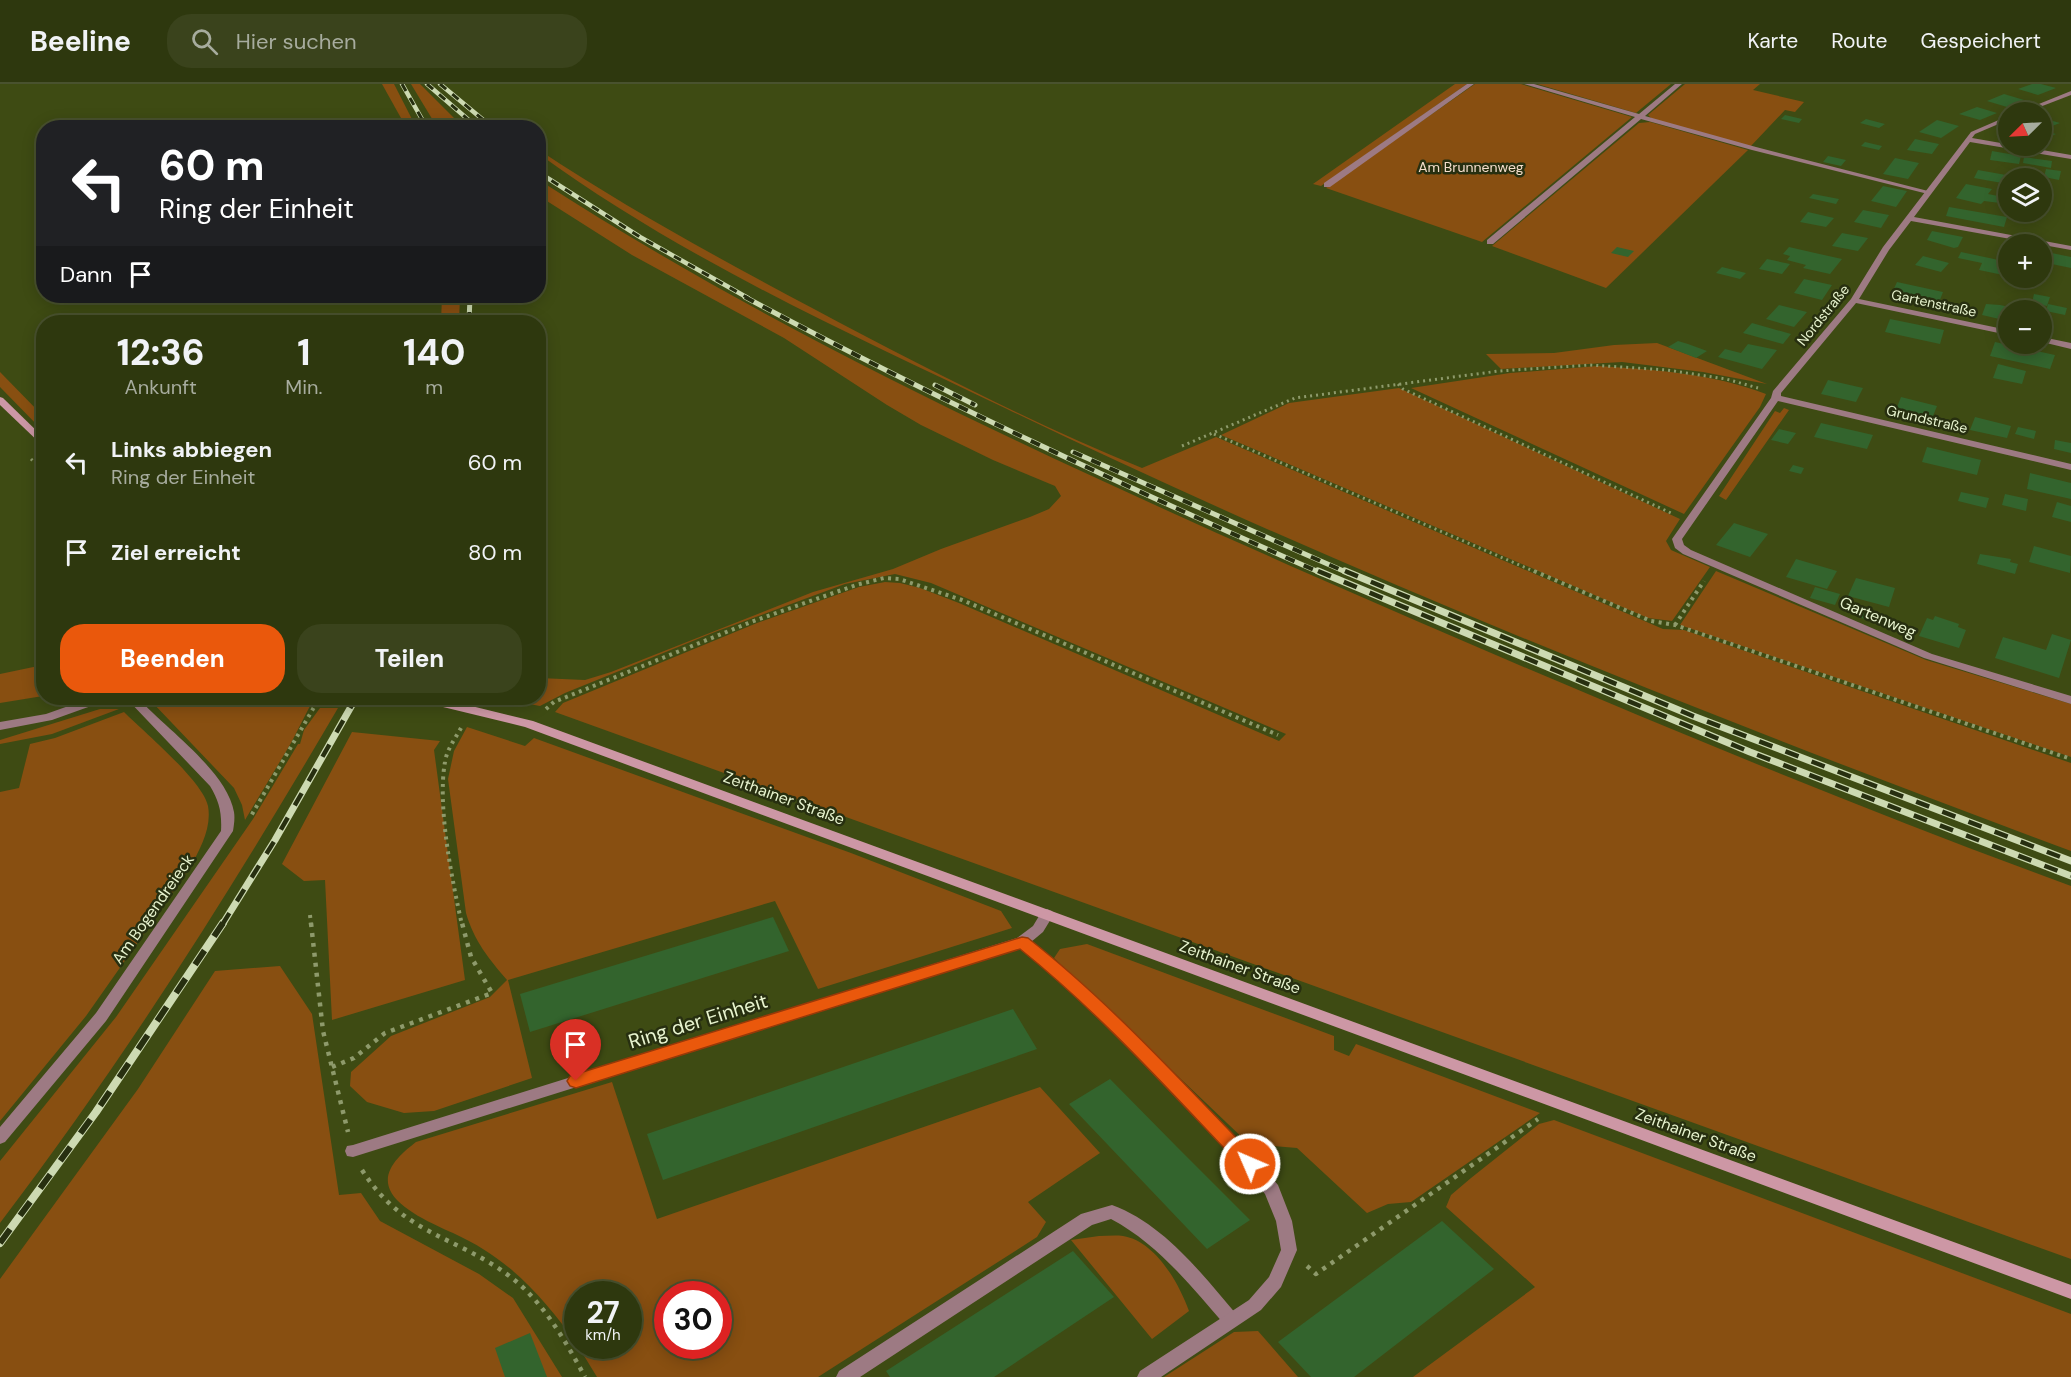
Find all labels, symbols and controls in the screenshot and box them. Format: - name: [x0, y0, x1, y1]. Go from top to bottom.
- search box: [167, 14, 587, 68]
- text: Beeline: [30, 23, 131, 60]
- icon: search: [188, 25, 221, 58]
- text: Hier suchen: [236, 27, 357, 56]
- text: Karte: [1747, 27, 1798, 55]
- text: Route: [1831, 27, 1887, 55]
- text: Gespeichert: [1920, 27, 2041, 55]
- north arrow: [1998, 102, 2052, 156]
- map controls: [1998, 102, 2052, 354]
- text: 60 m: [159, 138, 265, 193]
- icon: left: [60, 144, 138, 222]
- park label: Am Brunnenweg: [1418, 158, 1524, 176]
- button: layers: [1998, 168, 2052, 222]
- text: Ring der Einheit: [159, 191, 354, 226]
- button: +: [1998, 234, 2052, 288]
- icon: arrive: [124, 258, 157, 291]
- text: Dann: [60, 260, 112, 289]
- street label: Nordstraße: [1793, 281, 1853, 349]
- street label: Gartenstraße: [1890, 285, 1978, 321]
- button: −: [1998, 300, 2052, 354]
- text: 12:36: [117, 329, 205, 376]
- text: 1: [297, 329, 311, 376]
- text: 140: [403, 329, 465, 376]
- text: Ankunft: [124, 374, 197, 400]
- text: Min.: [285, 374, 322, 400]
- text: m: [425, 374, 443, 400]
- street label: Grundstraße: [1885, 401, 1969, 437]
- text: Links abbiegen: [111, 435, 272, 464]
- icon: left: [60, 446, 93, 479]
- text: 60 m: [468, 448, 522, 477]
- text: Ring der Einheit: [111, 464, 255, 490]
- icon: arrive: [60, 536, 93, 569]
- text: Ziel erreicht: [111, 538, 241, 567]
- text: 80 m: [468, 538, 522, 567]
- street label: Gartenweg: [1837, 592, 1919, 643]
- button: Beenden: [60, 624, 285, 693]
- button: Teilen: [297, 624, 522, 693]
- street label: Zeithainer Straße: [720, 766, 848, 830]
- street label: Am Bogendreieck: [107, 850, 199, 968]
- street label: Zeithainer Straße: [1176, 935, 1304, 999]
- street label: Ring der Einheit: [625, 987, 771, 1055]
- pin: [550, 1019, 601, 1081]
- icon: arrive: [559, 1028, 592, 1061]
- street label: Zeithainer Straße: [1632, 1103, 1760, 1167]
- position arrow: [1218, 1132, 1282, 1196]
- speed limit sign: 30: [654, 1281, 732, 1359]
- text: 27: [586, 1293, 620, 1332]
- text: km/h: [585, 1325, 621, 1345]

